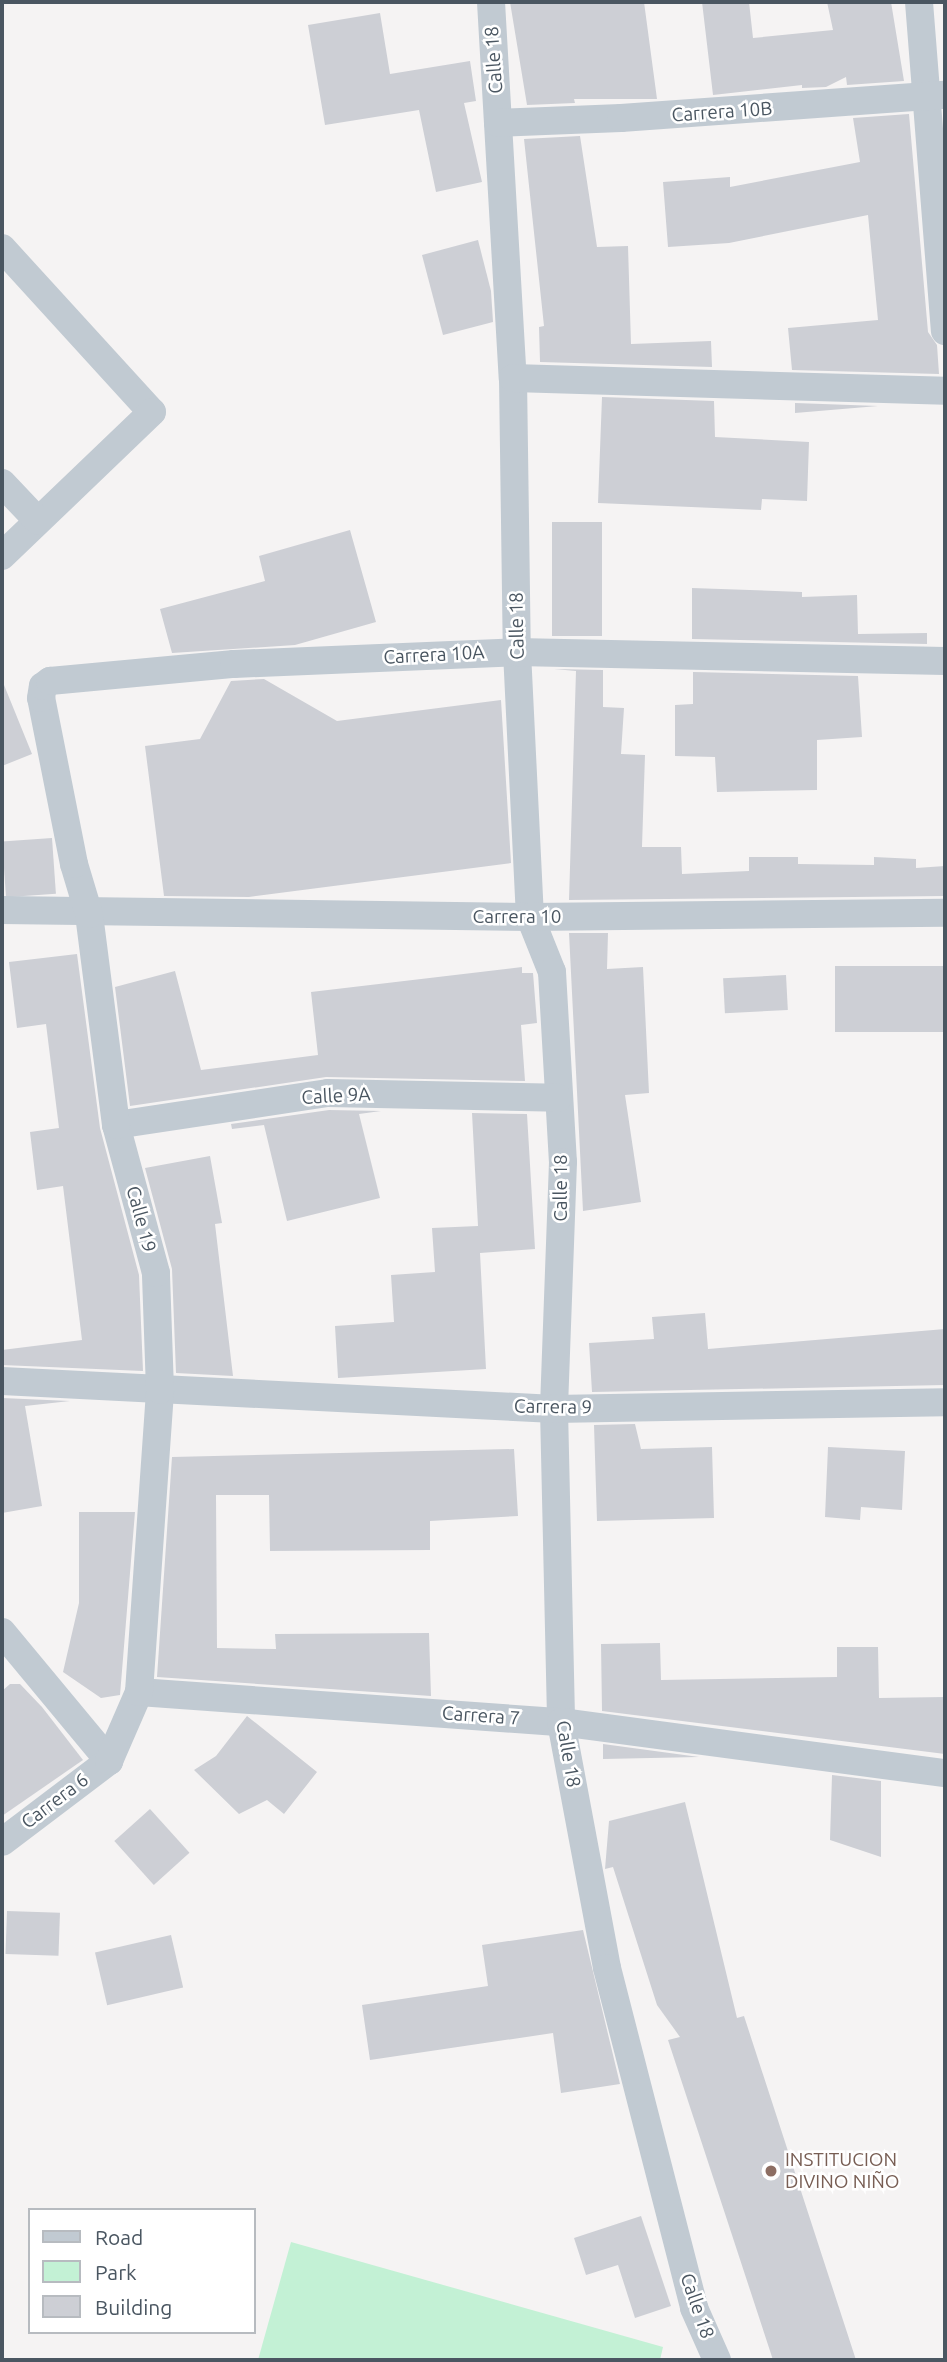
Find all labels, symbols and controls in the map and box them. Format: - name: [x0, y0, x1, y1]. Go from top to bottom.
- street label: Calle 18: [480, 25, 508, 95]
- street label: Carrera 10B: [671, 97, 773, 127]
- street label: Calle 18: [505, 592, 529, 660]
- street label: Carrera 10A: [383, 641, 485, 669]
- street label: Carrera 10: [472, 906, 562, 928]
- street label: Calle 9A: [301, 1083, 371, 1109]
- street label: Calle 18: [550, 1154, 572, 1222]
- street label: Calle 19: [121, 1183, 161, 1255]
- street label: Carrera 9: [514, 1395, 592, 1419]
- street label: Carrera 7: [441, 1702, 521, 1730]
- street label: Calle 18: [551, 1719, 585, 1789]
- street label: Carrera 6: [17, 1768, 93, 1834]
- place label: INSTITUCION DIVINO NIÑO: [785, 2149, 900, 2193]
- marker: INSTITUCION DIVINO NIÑO: [763, 2163, 779, 2179]
- legend: [28, 2208, 256, 2334]
- text: Road: [95, 2225, 143, 2249]
- text: Park: [95, 2260, 137, 2284]
- street label: Calle 18: [675, 2270, 719, 2342]
- text: Building: [95, 2295, 172, 2319]

